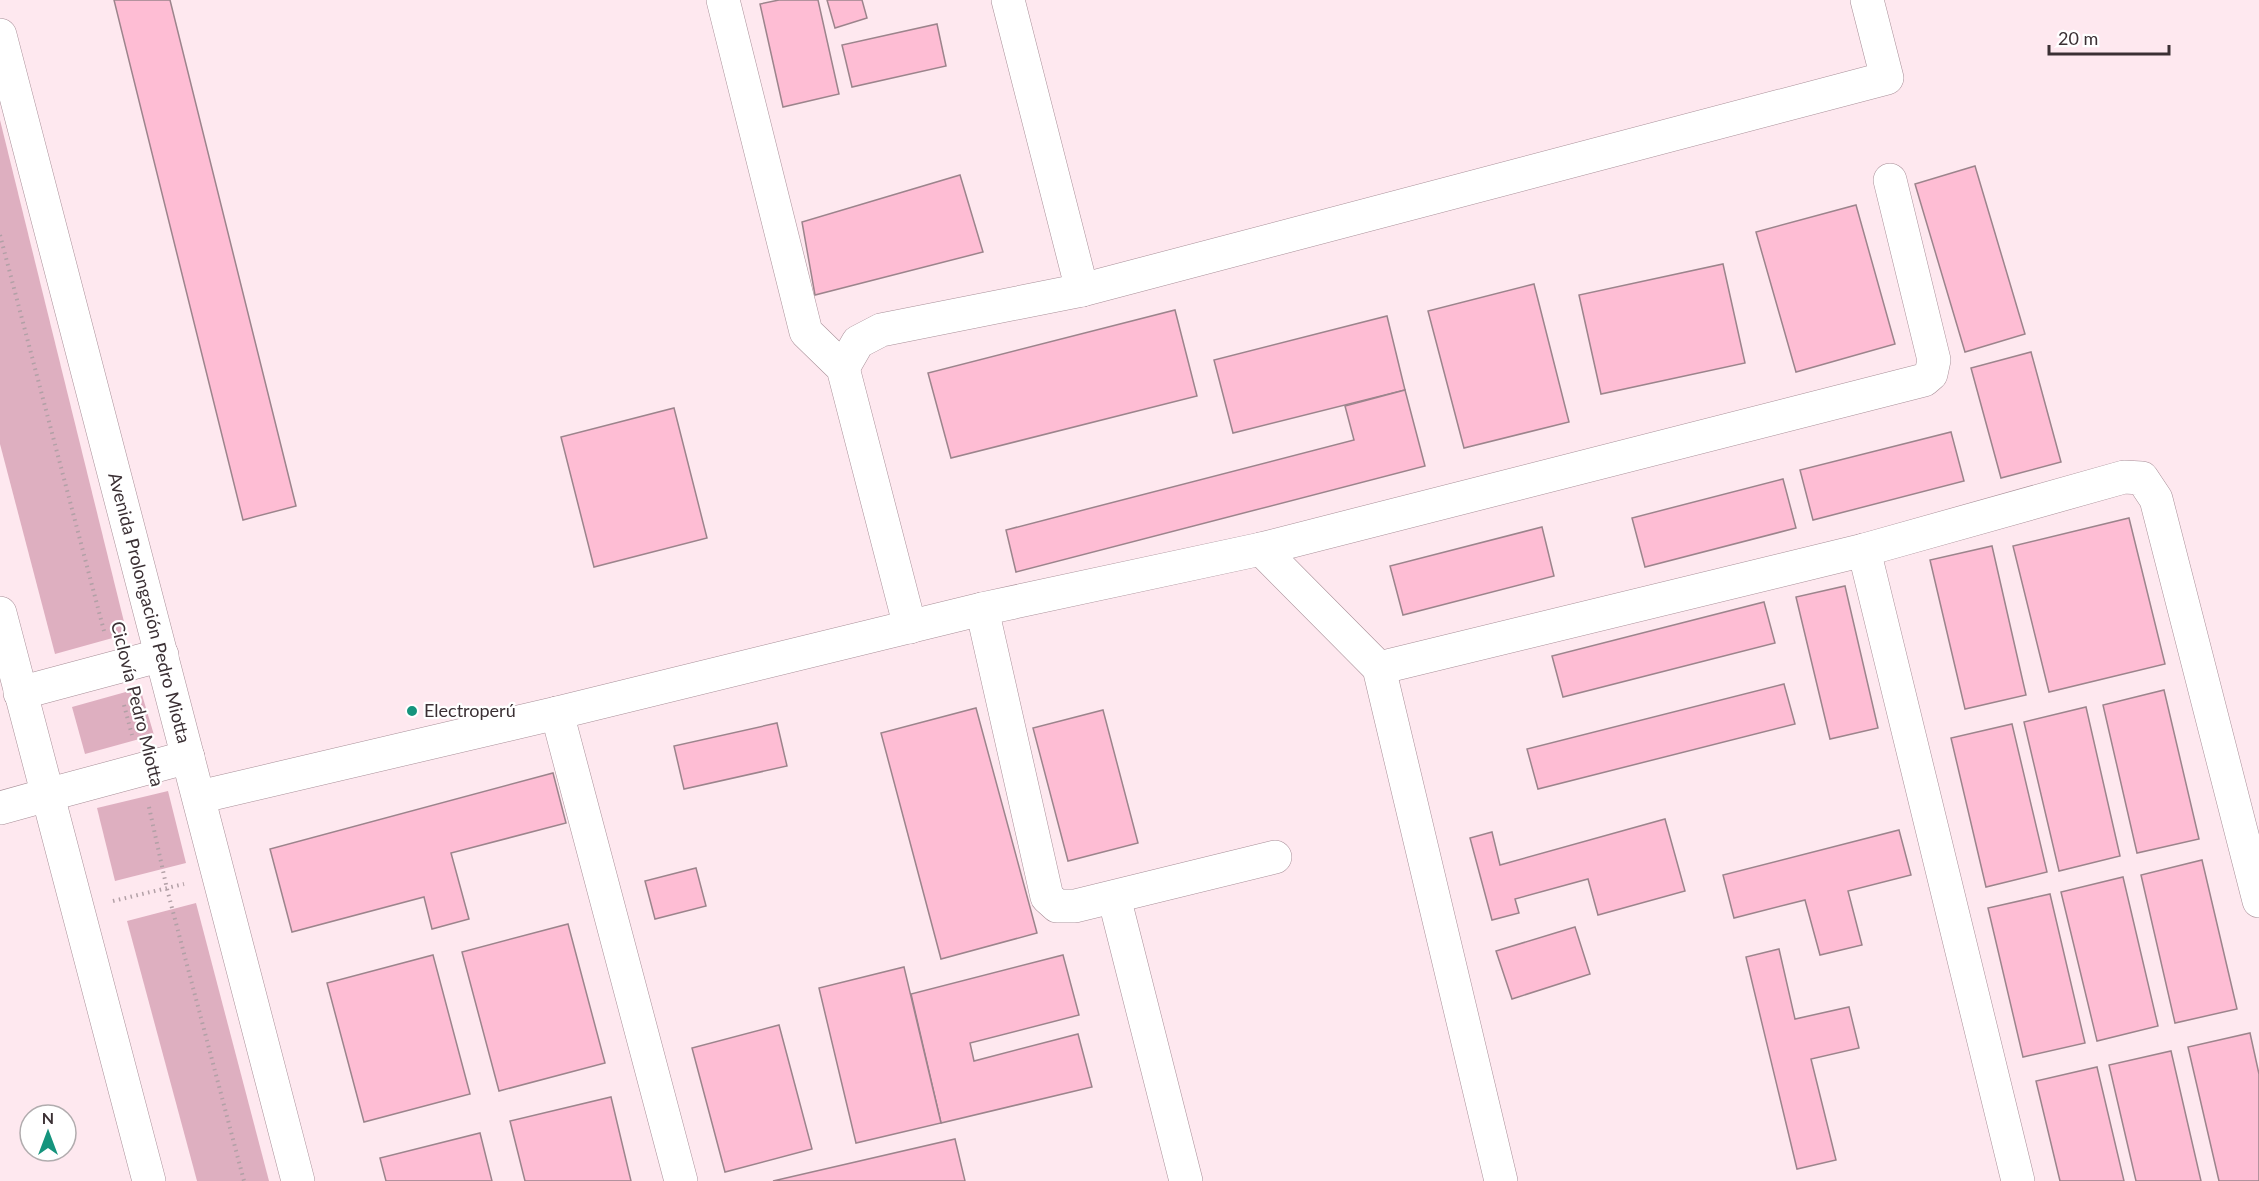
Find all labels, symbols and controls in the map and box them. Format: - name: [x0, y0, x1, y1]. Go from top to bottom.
- scale bar: [2049, 18, 2169, 56]
- text: 20 m: [2058, 27, 2098, 49]
- street label: Avenida Prolongación Pedro Miotta: [104, 470, 196, 745]
- street label: Ciclovía Pedro Miotta: [107, 619, 169, 789]
- place label: Electroperú: [424, 699, 516, 721]
- marker: Electroperú: [405, 704, 419, 718]
- north arrow: [18, 1103, 78, 1163]
- text: N: [42, 1108, 54, 1127]

